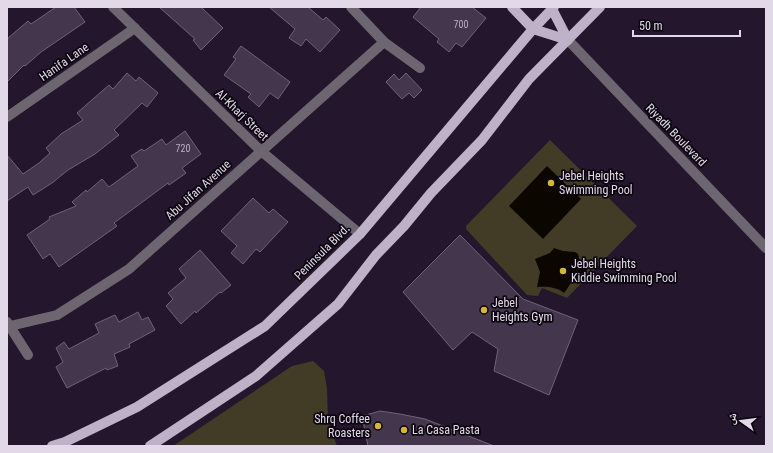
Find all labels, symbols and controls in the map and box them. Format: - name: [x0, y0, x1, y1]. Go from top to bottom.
- scale bar: [633, 12, 740, 38]
- house number: 700: [454, 19, 468, 30]
- text: 50 m: [639, 19, 663, 33]
- street label: Hanifa Lane: [37, 40, 92, 84]
- street label: Al-Kharj Street: [213, 86, 272, 144]
- street label: Riyadh Boulevard: [643, 101, 709, 169]
- house number: 720: [176, 143, 190, 154]
- street label: Abu Jifan Avenue: [163, 157, 234, 223]
- place label: Jebel Heights Swimming Pool: [559, 169, 632, 197]
- marker: Jebel Heights Swimming Pool: [546, 178, 556, 188]
- street label: Peninsula Blvd.: [291, 221, 353, 283]
- place label: Jebel Heights Kiddie Swimming Pool: [571, 257, 677, 285]
- marker: Jebel Heights Kiddie Swimming Pool: [558, 266, 568, 276]
- place label: Jebel Heights Gym: [492, 296, 552, 324]
- marker: Jebel Heights Gym: [479, 305, 489, 315]
- north arrow: [721, 401, 761, 441]
- text: ش: [724, 411, 741, 426]
- place label: Shrq Coffee Roasters: [314, 412, 370, 440]
- marker: Shrq Coffee Roasters: [373, 421, 383, 431]
- place label: La Casa Pasta: [412, 423, 480, 437]
- marker: La Casa Pasta: [399, 425, 409, 435]

